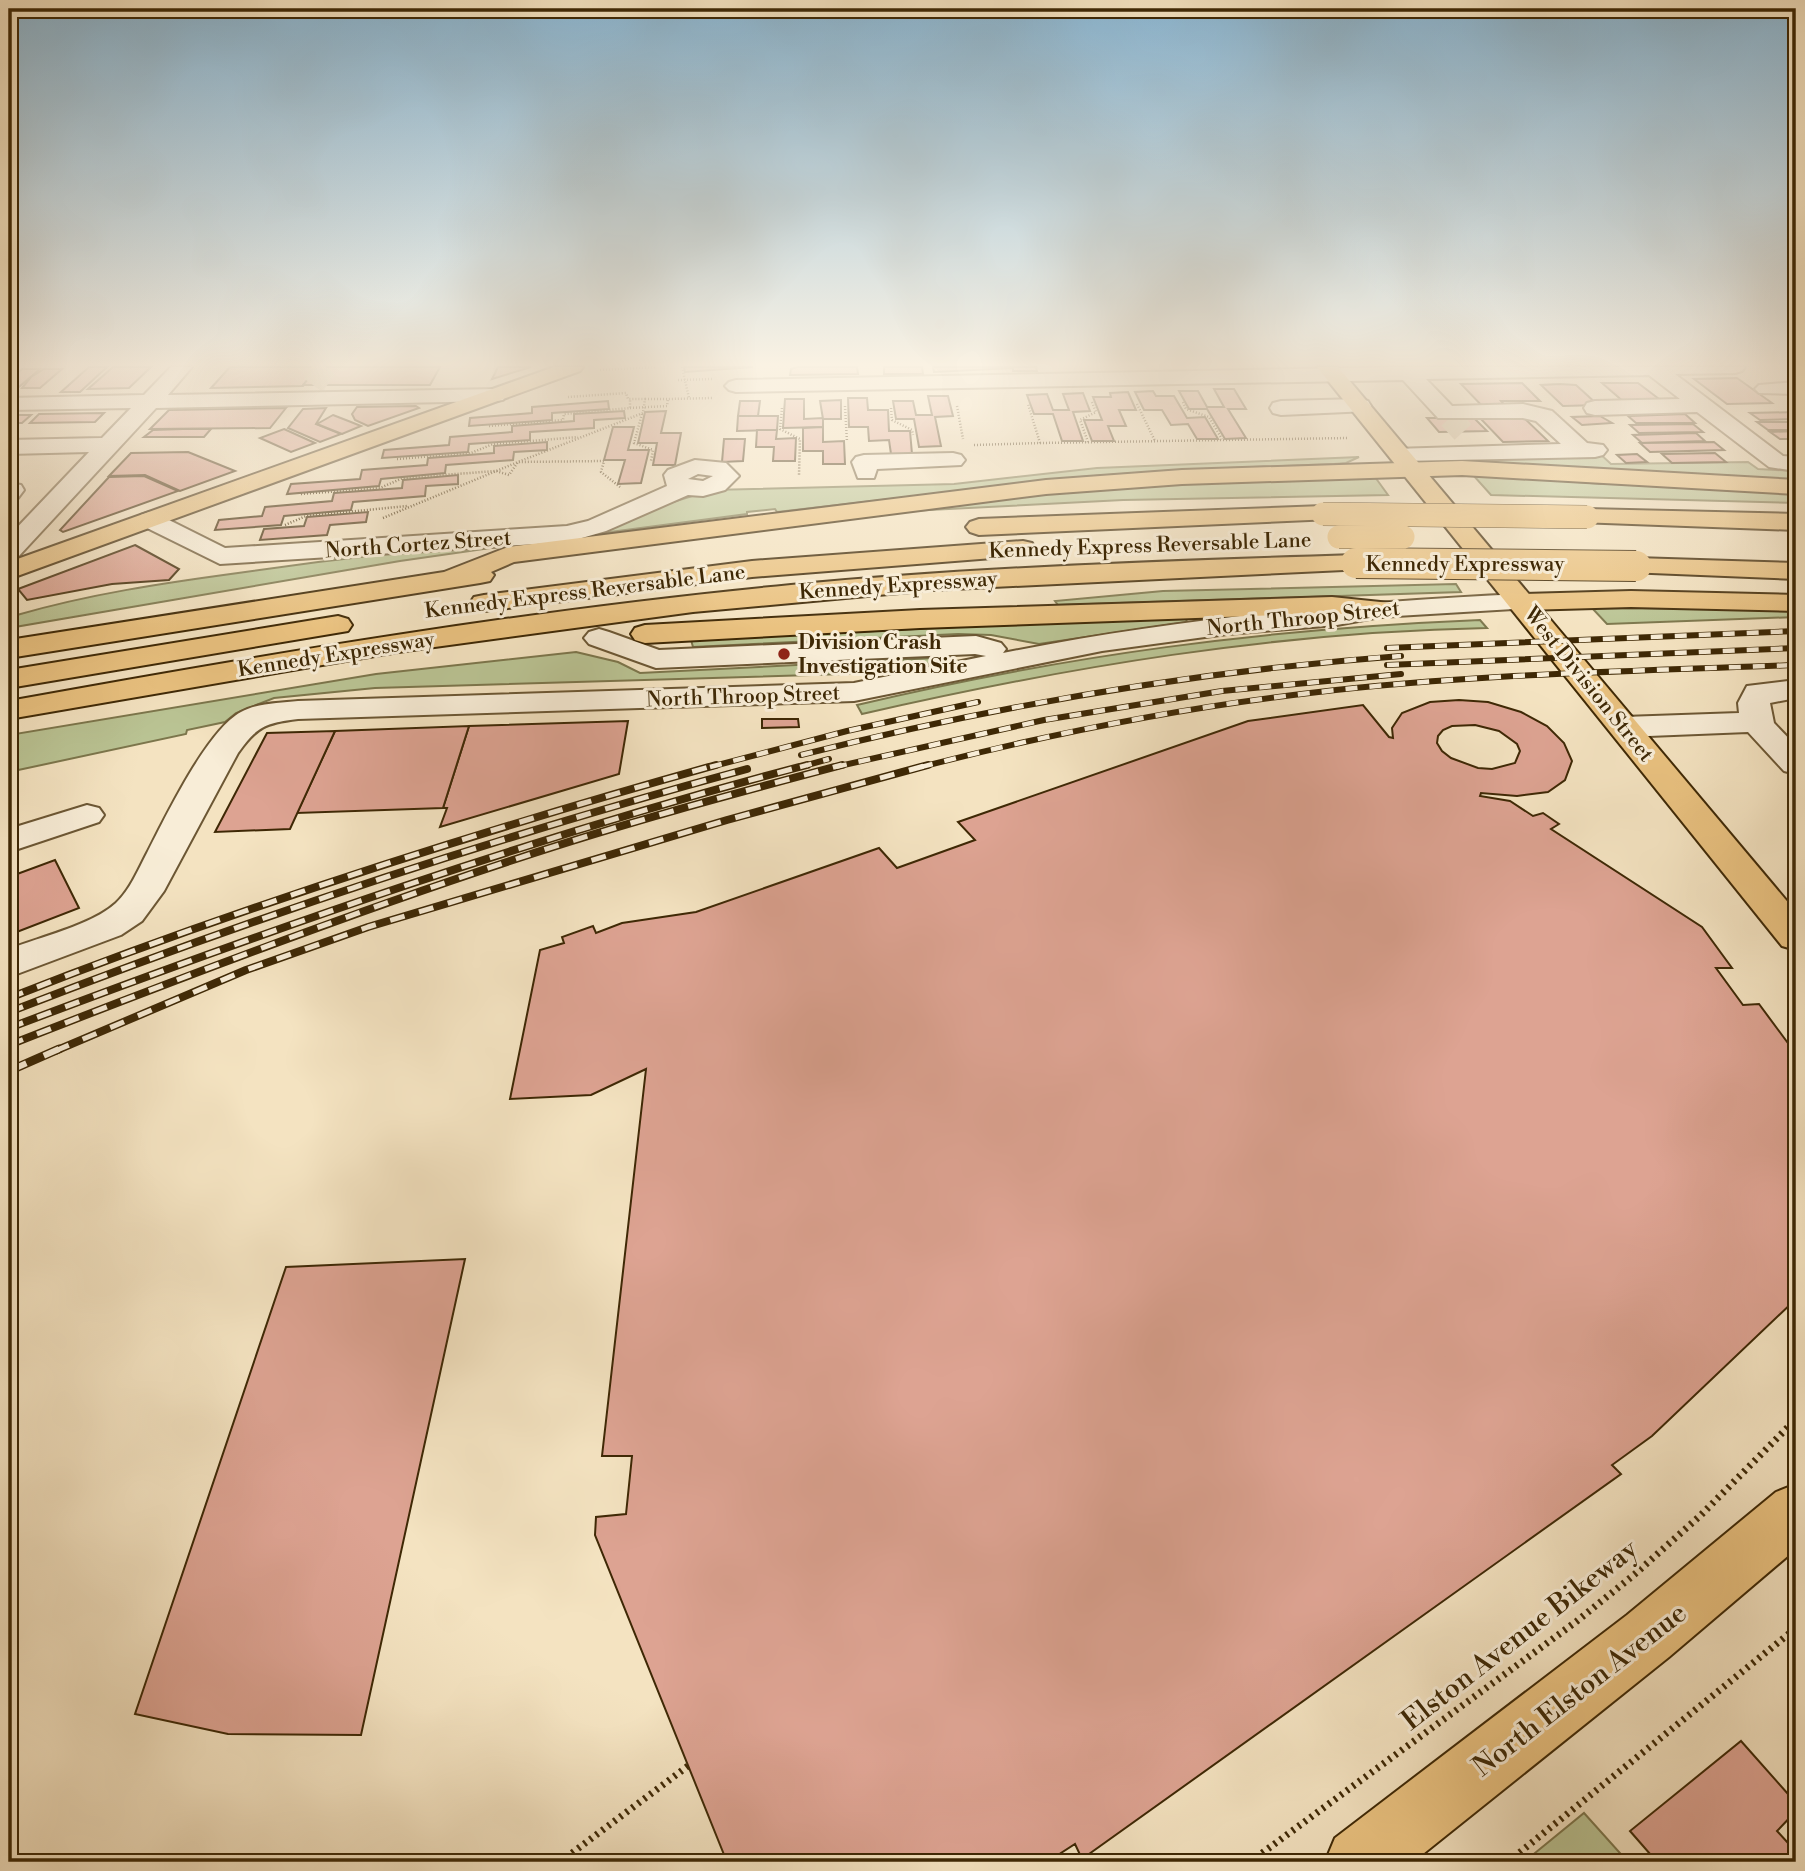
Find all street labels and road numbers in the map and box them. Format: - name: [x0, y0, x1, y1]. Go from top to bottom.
- street label: North Cortez Street: [324, 525, 513, 564]
- street label: Kennedy Express Reversable Lane: [988, 527, 1312, 565]
- street label: Kennedy Expressway: [1365, 552, 1565, 578]
- street label: Kennedy Express Reversable Lane: [423, 559, 747, 625]
- street label: Kennedy Expressway: [798, 566, 999, 606]
- street label: North Throop Street: [1205, 596, 1402, 642]
- street label: West Division Street: [1517, 601, 1659, 768]
- street label: Kennedy Expressway: [236, 626, 437, 683]
- street label: North Throop Street: [646, 681, 841, 713]
- street label: Elston Avenue Bikeway: [1395, 1532, 1645, 1738]
- street label: North Elston Avenue: [1466, 1596, 1694, 1785]

